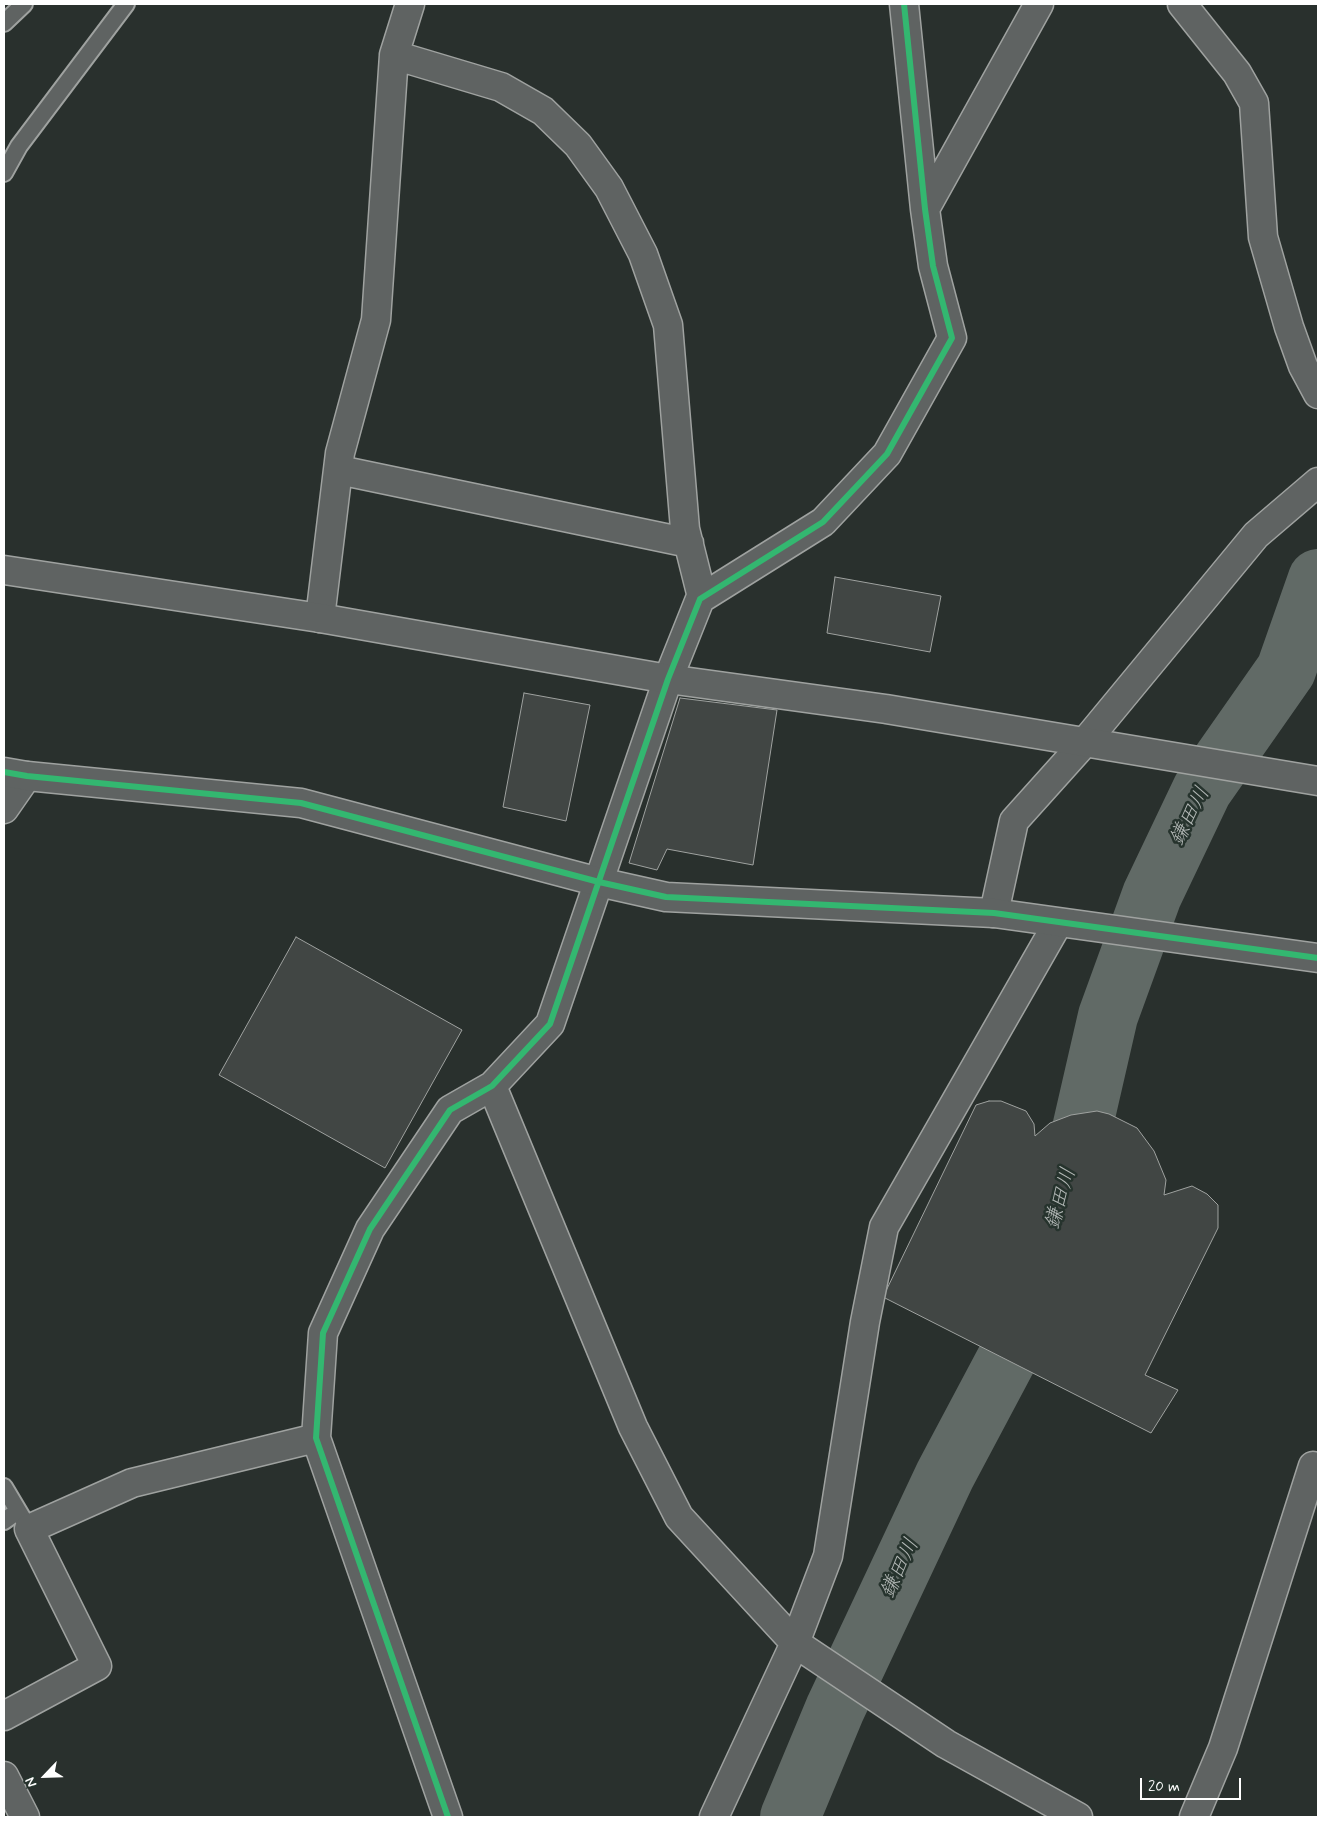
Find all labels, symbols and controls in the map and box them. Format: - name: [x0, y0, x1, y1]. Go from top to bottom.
- water label: 鎌田川: [1165, 783, 1217, 851]
- water label: 鎌田川: [1041, 1165, 1083, 1233]
- water label: 鎌田川: [876, 1535, 926, 1603]
- north arrow: [20, 1751, 70, 1801]
- scale bar: [1142, 1768, 1243, 1800]
- text: N: [21, 1774, 41, 1790]
- text: 20 m: [1148, 1777, 1180, 1797]

